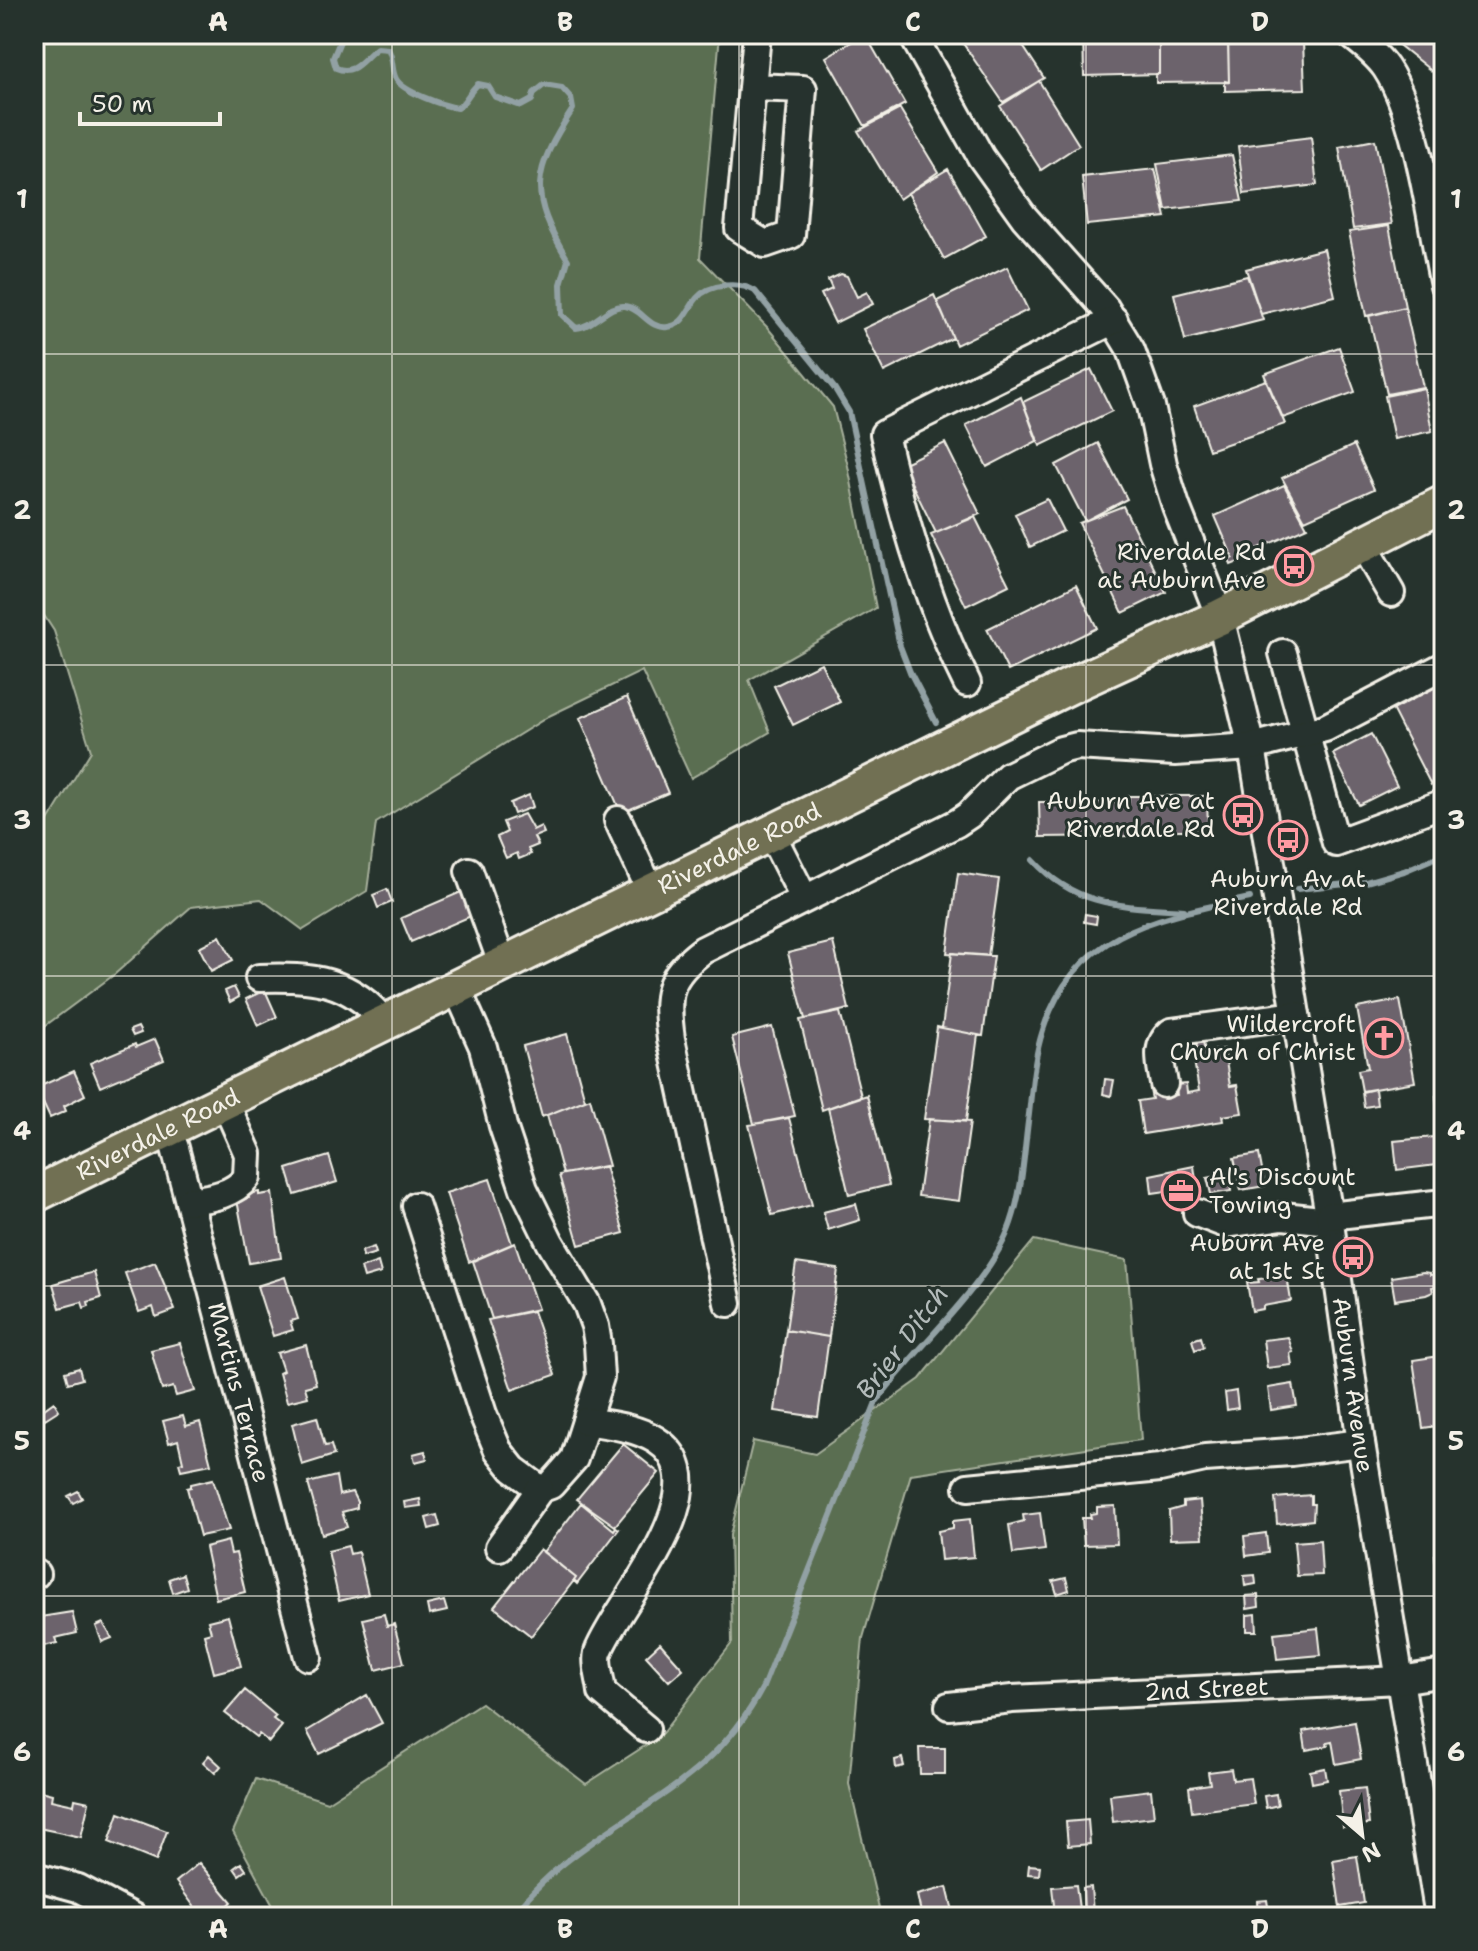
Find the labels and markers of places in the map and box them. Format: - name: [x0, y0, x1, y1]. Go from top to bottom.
- place label: Riverdale Rd at Auburn Ave: [1097, 536, 1266, 596]
- bus stop icon: Riverdale Rd at Auburn Ave: [1273, 545, 1315, 587]
- place label: Auburn Ave at Riverdale Rd: [1046, 785, 1215, 845]
- bus stop icon: Auburn Ave at Riverdale Rd: [1222, 794, 1264, 836]
- bus stop icon: Auburn Av at Riverdale Rd: [1267, 819, 1309, 861]
- place label: Auburn Av at Riverdale Rd: [1210, 863, 1366, 923]
- place label: Wildercroft Church of Christ: [1169, 1008, 1356, 1068]
- church icon: Wildercroft Church of Christ: [1363, 1017, 1405, 1059]
- place label: Al's Discount Towing: [1209, 1161, 1356, 1221]
- office icon: Al's Discount Towing: [1160, 1170, 1202, 1212]
- place label: Auburn Ave at 1st St: [1189, 1227, 1325, 1287]
- bus stop icon: Auburn Ave at 1st St: [1332, 1236, 1374, 1278]

